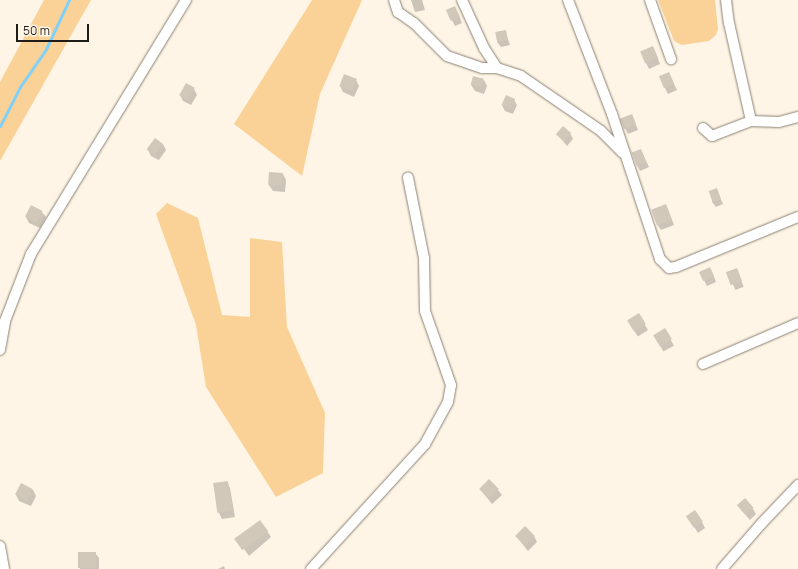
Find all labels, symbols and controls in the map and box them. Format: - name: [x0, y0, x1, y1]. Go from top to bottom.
- scale bar: [18, 16, 91, 42]
- text: 50 m: [23, 22, 50, 39]

